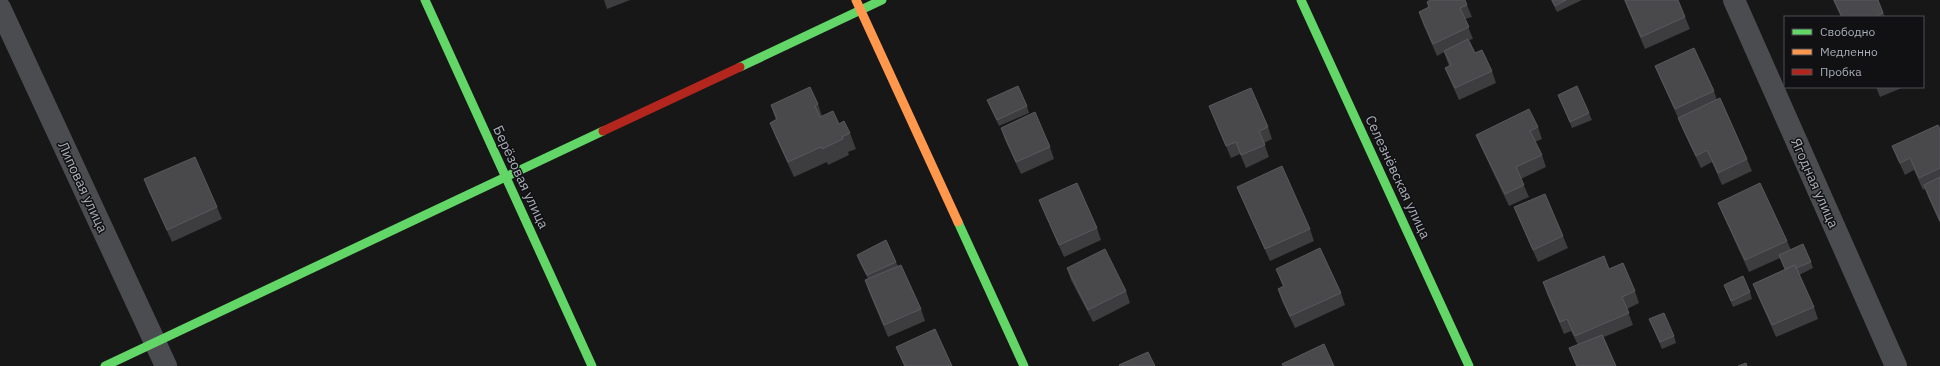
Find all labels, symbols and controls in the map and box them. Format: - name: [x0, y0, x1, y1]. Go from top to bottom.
- legend: [1784, 16, 1924, 88]
- text: Свободно: [1820, 24, 1876, 39]
- text: Медленно: [1820, 44, 1878, 59]
- text: Пробка: [1820, 64, 1862, 79]
- street label: Селезнёвская улица: [1361, 112, 1435, 242]
- street label: Берёзовая улица: [489, 122, 553, 232]
- street label: Ягодная улица: [1787, 135, 1843, 231]
- street label: Липовая улица: [54, 139, 112, 236]

